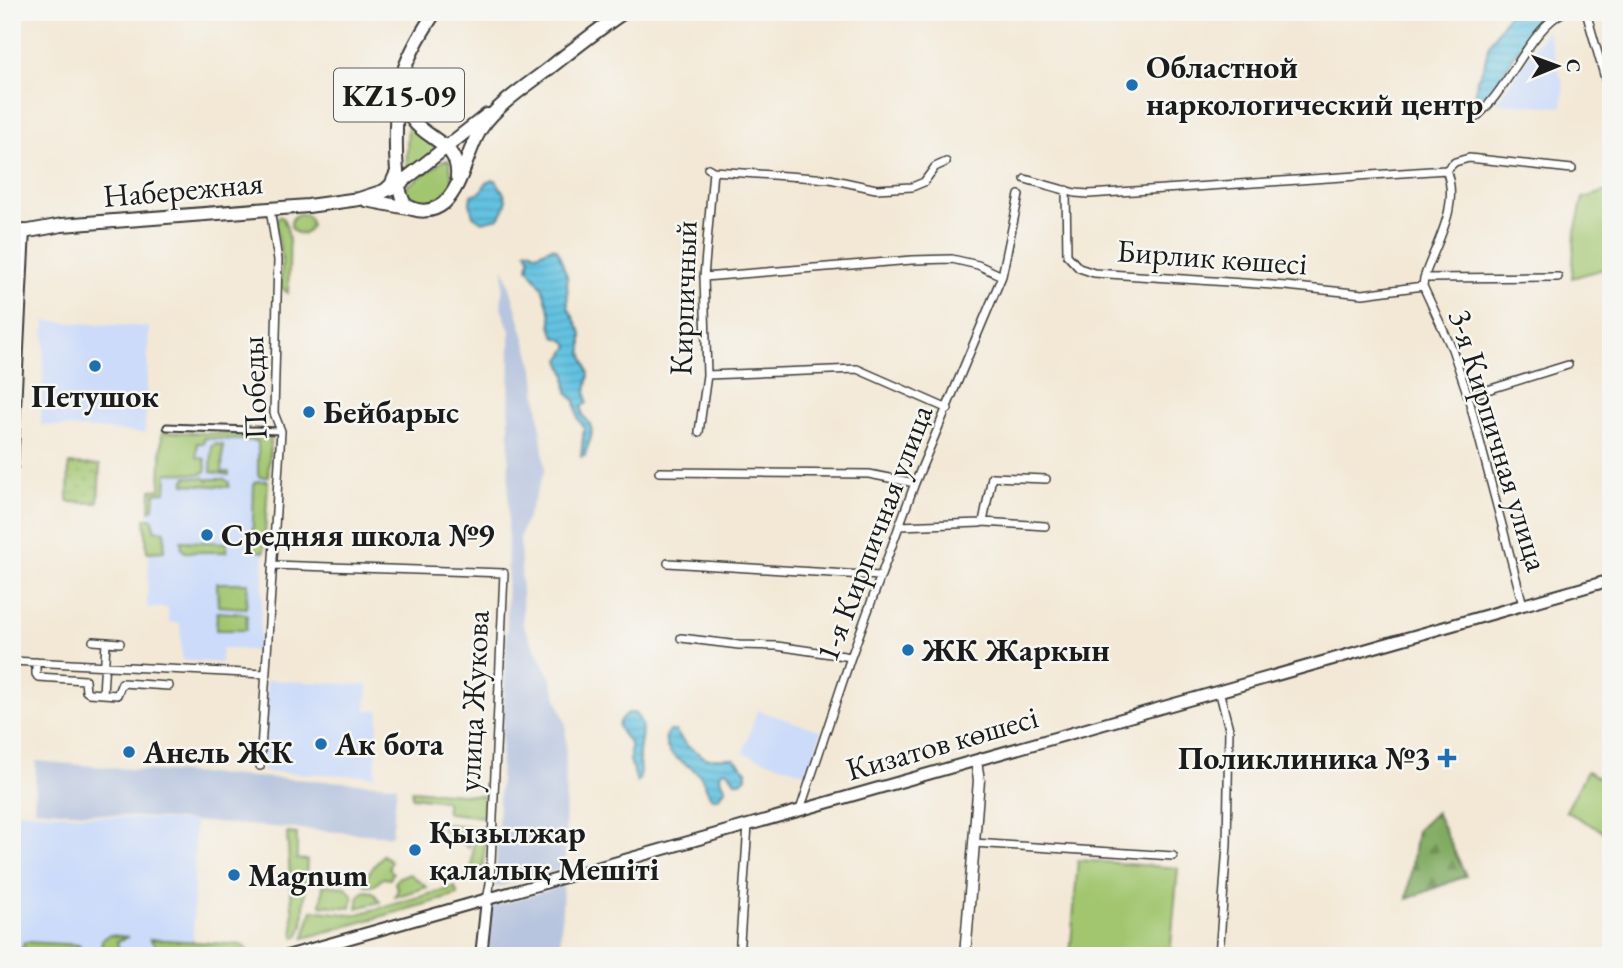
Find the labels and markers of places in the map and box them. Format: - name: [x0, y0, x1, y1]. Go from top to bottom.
- place label: Областной наркологический центр: [1146, 46, 1483, 125]
- marker: Областной наркологический центр: [1124, 77, 1140, 93]
- marker: Петушок: [87, 358, 103, 374]
- place label: Петушок: [31, 375, 159, 417]
- place label: Бейбарыс: [323, 391, 459, 433]
- marker: Бейбарыс: [301, 404, 317, 420]
- place label: Средняя школа №9: [221, 514, 494, 556]
- marker: Средняя школа №9: [199, 527, 215, 543]
- place label: ЖК Жаркын: [921, 629, 1110, 671]
- marker: ЖК Жаркын: [900, 642, 916, 658]
- place label: Ак бота: [334, 723, 445, 765]
- place label: Анель ЖК: [142, 731, 294, 773]
- marker: Ак бота: [313, 736, 329, 752]
- place label: Поликлиника №3: [1178, 737, 1431, 779]
- marker: Анель ЖК: [121, 744, 137, 760]
- marker: Поликлиника №3: [1437, 748, 1457, 768]
- place label: Қызылжар қалалық Мешіті: [429, 811, 660, 890]
- marker: Қызылжар қалалық Мешіті: [407, 842, 423, 858]
- place label: Magnum: [248, 854, 368, 896]
- marker: Magnum: [226, 867, 242, 883]

